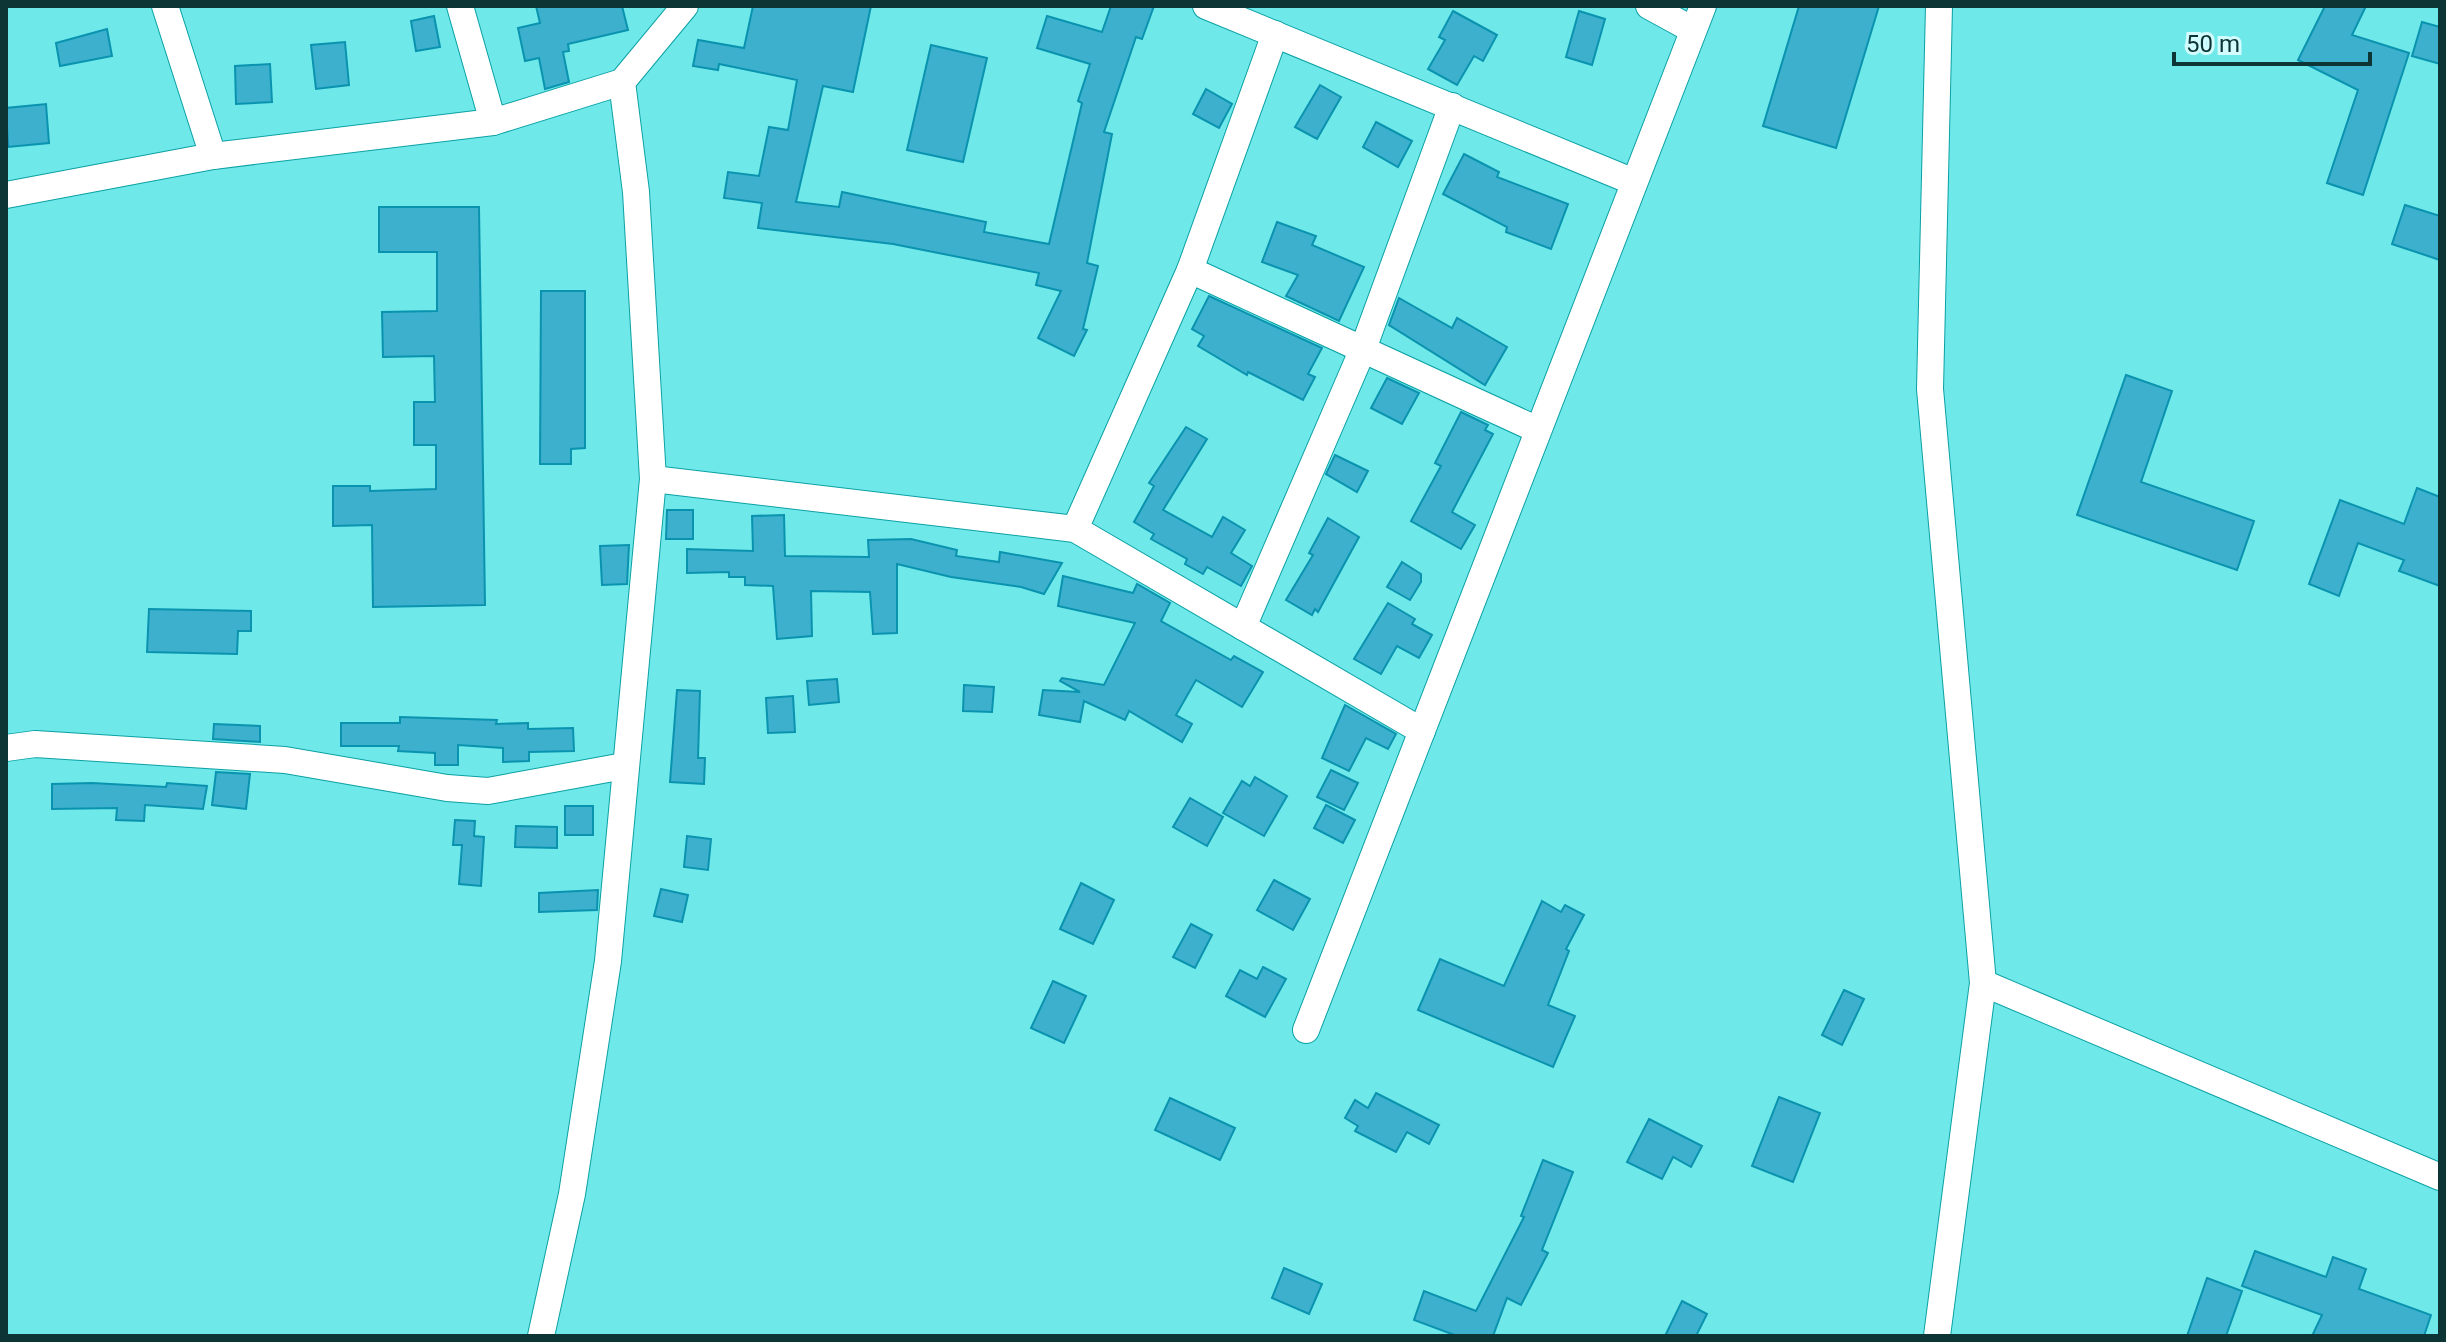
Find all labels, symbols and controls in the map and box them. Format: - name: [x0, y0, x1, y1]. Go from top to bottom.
- scale bar: [2174, 16, 2370, 66]
- text: 50 m: [2186, 30, 2240, 58]

